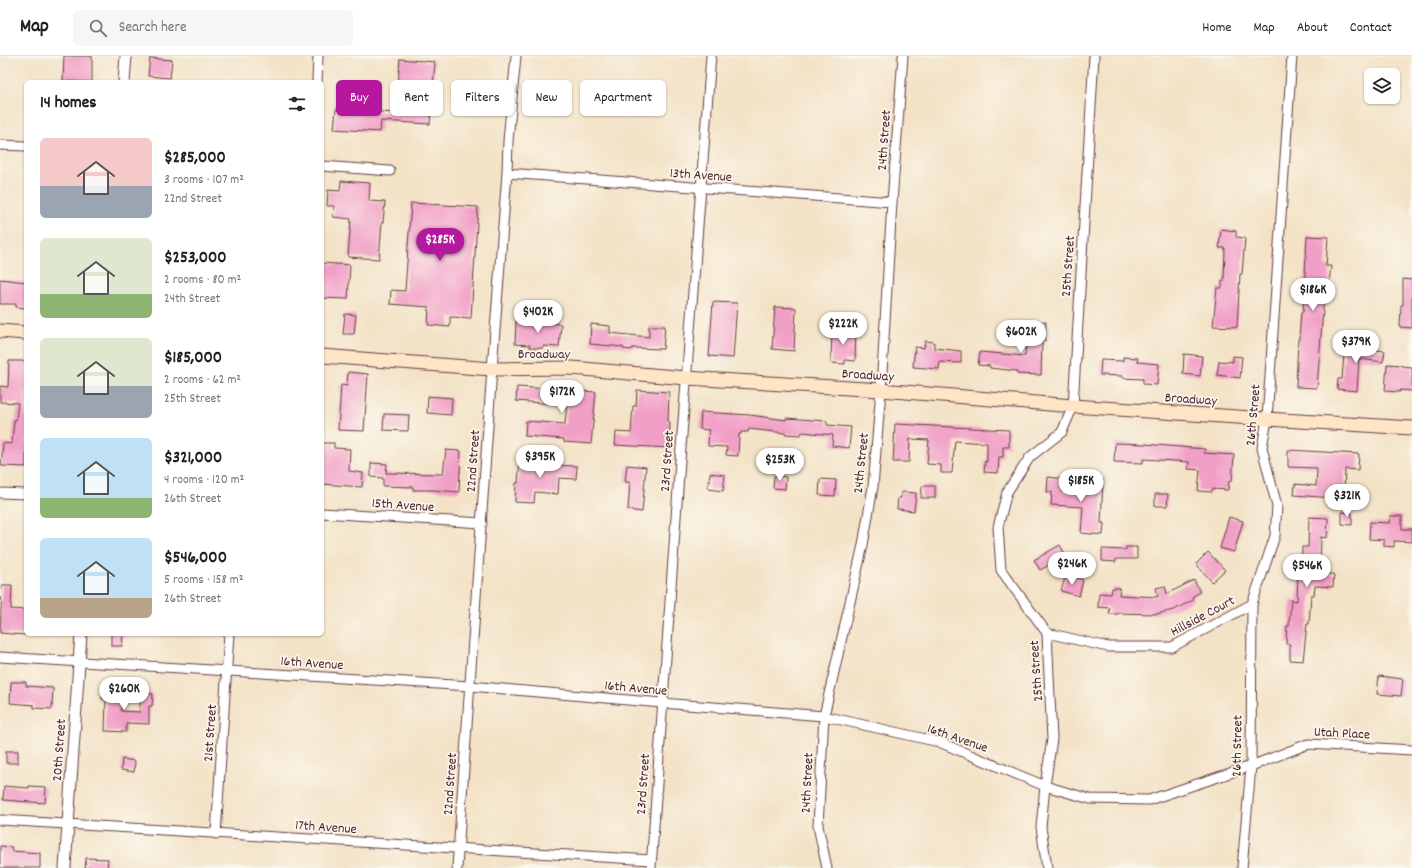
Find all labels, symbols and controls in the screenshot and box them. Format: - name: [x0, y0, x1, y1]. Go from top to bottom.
- search box: [73, 10, 353, 46]
- text: Map: [20, 14, 49, 41]
- icon: search: [87, 17, 109, 39]
- text: Search here: [119, 17, 187, 39]
- text: Home: [1202, 18, 1231, 38]
- text: Map: [1253, 18, 1275, 38]
- text: About: [1297, 18, 1328, 38]
- text: Contact: [1350, 18, 1392, 38]
- map controls: [1364, 68, 1400, 104]
- button: layers: [1364, 68, 1400, 104]
- chip: Buy: [336, 80, 382, 116]
- chip: Rent: [390, 80, 443, 116]
- chip: Filters: [451, 80, 514, 116]
- chip: New: [522, 80, 572, 116]
- chip: Apartment: [580, 80, 666, 116]
- text: 14 homes: [40, 92, 96, 116]
- icon: filters: [286, 93, 308, 115]
- street label: 24th Street: [873, 109, 897, 171]
- text: $285,000: [164, 147, 226, 171]
- icon: home: [72, 154, 120, 202]
- street label: 13th Avenue: [669, 164, 733, 188]
- text: 3 rooms · 107 m²: [164, 171, 244, 190]
- text: 22nd Street: [164, 190, 222, 209]
- pin: $285K: [412, 228, 468, 262]
- text: $285K: [425, 231, 455, 250]
- street label: 25th Street: [1057, 235, 1081, 297]
- text: $253,000: [164, 247, 227, 271]
- icon: home: [72, 254, 120, 302]
- text: 2 rooms · 80 m²: [164, 271, 241, 290]
- pin: $186K: [1285, 278, 1341, 312]
- text: $186K: [1299, 281, 1327, 300]
- text: 24th Street: [164, 290, 220, 309]
- pin: $402K: [510, 300, 566, 334]
- text: $402K: [523, 303, 553, 322]
- pin: $222K: [815, 312, 871, 346]
- text: $222K: [828, 315, 858, 334]
- pin: $602K: [993, 320, 1049, 354]
- text: $602K: [1005, 323, 1037, 342]
- pin: $379K: [1328, 330, 1384, 364]
- text: $379K: [1341, 333, 1371, 352]
- street label: Broadway: [518, 345, 571, 365]
- text: $185,000: [164, 347, 222, 371]
- icon: home: [72, 354, 120, 402]
- street label: Broadway: [841, 364, 895, 388]
- text: 2 rooms · 62 m²: [164, 371, 241, 390]
- pin: $172K: [534, 380, 590, 414]
- text: $172K: [549, 383, 575, 402]
- street label: 26th Street: [1241, 384, 1267, 447]
- street label: Broadway: [1164, 388, 1218, 412]
- text: 25th Street: [164, 390, 221, 409]
- street label: 22nd Street: [462, 429, 486, 493]
- street label: 23rd Street: [656, 430, 680, 492]
- street label: 24th Street: [849, 432, 875, 494]
- pin: $395K: [512, 445, 568, 479]
- text: $321,000: [164, 447, 222, 471]
- text: $395K: [525, 448, 555, 467]
- pin: $253K: [752, 448, 808, 482]
- text: $253K: [765, 451, 795, 470]
- icon: home: [72, 454, 120, 502]
- pin: $185K: [1053, 469, 1109, 503]
- text: 4 rooms · 120 m²: [164, 471, 244, 490]
- text: $185K: [1068, 472, 1094, 491]
- pin: $321K: [1319, 484, 1375, 518]
- text: $321K: [1334, 487, 1360, 506]
- text: 26th Street: [164, 490, 221, 509]
- street label: 15th Avenue: [371, 494, 435, 518]
- text: $546,000: [164, 547, 227, 571]
- pin: $246K: [1044, 552, 1100, 586]
- icon: home: [72, 554, 120, 602]
- pin: $546K: [1279, 554, 1335, 588]
- text: $246K: [1057, 555, 1087, 574]
- text: $546K: [1292, 557, 1322, 576]
- text: 5 rooms · 158 m²: [164, 571, 243, 590]
- text: 26th Street: [164, 590, 221, 609]
- street label: Hillside Court: [1167, 591, 1239, 642]
- street label: 25th Street: [1025, 640, 1049, 702]
- street label: 16th Avenue: [280, 652, 344, 676]
- street label: 16th Avenue: [604, 676, 668, 702]
- pin: $260K: [96, 677, 152, 711]
- text: $260K: [108, 680, 140, 699]
- street label: 21st Street: [199, 704, 223, 763]
- street label: 26th Street: [1227, 715, 1249, 777]
- street label: 20th Street: [48, 718, 72, 782]
- street label: 16th Avenue: [924, 719, 990, 759]
- street label: Utah Place: [1313, 723, 1370, 745]
- street label: 22nd Street: [439, 752, 463, 816]
- street label: 24th Street: [796, 752, 820, 814]
- street label: 23rd Street: [632, 753, 656, 815]
- street label: 17th Avenue: [294, 816, 357, 840]

